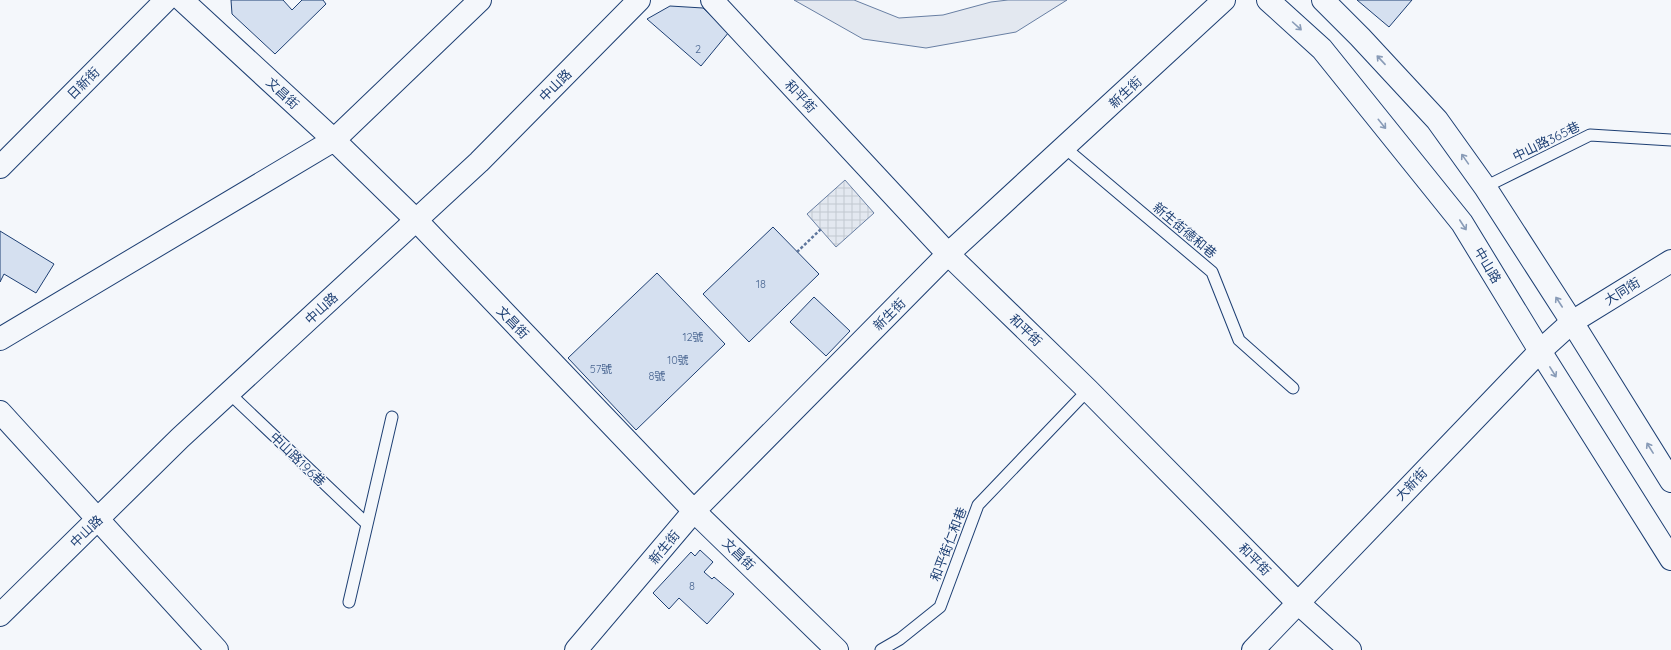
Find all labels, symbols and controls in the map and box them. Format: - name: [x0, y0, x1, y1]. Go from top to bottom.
- one-way arrow: [1291, 22, 1302, 31]
- house number: 2: [695, 42, 701, 56]
- one-way arrow: [1376, 55, 1386, 65]
- street label: 日新街: [64, 64, 102, 102]
- street label: 中山路: [536, 66, 574, 104]
- street label: 新生街: [1105, 73, 1145, 111]
- street label: 文昌街: [263, 74, 303, 112]
- street label: 和平街: [782, 76, 820, 116]
- one-way arrow: [1378, 118, 1387, 129]
- street label: 中山路365巷: [1510, 118, 1582, 164]
- one-way arrow: [1461, 153, 1469, 164]
- street label: 新生街德和巷: [1150, 199, 1220, 261]
- one-way arrow: [1459, 219, 1467, 230]
- street label: 中山路: [1471, 244, 1505, 286]
- street label: 大同街: [1601, 274, 1643, 308]
- house number: 18: [756, 277, 766, 291]
- street label: 中山路: [301, 289, 341, 327]
- street label: 新生街: [870, 295, 908, 333]
- one-way arrow: [1555, 296, 1563, 308]
- street label: 文昌街: [494, 302, 532, 342]
- street label: 和平街: [1006, 311, 1046, 349]
- house number: 12號: [682, 330, 704, 344]
- house number: 10號: [667, 353, 689, 367]
- house number: 57號: [590, 362, 612, 376]
- one-way arrow: [1549, 366, 1557, 377]
- house number: 8號: [649, 369, 665, 383]
- street label: 中山路196巷: [267, 429, 329, 489]
- one-way arrow: [1646, 442, 1654, 454]
- street label: 大新街: [1392, 464, 1430, 504]
- street label: 和平街仁和巷: [927, 505, 969, 583]
- street label: 中山路: [66, 512, 106, 550]
- street label: 新生街: [645, 527, 683, 567]
- street label: 文昌街: [719, 535, 759, 573]
- street label: 和平街: [1236, 540, 1274, 578]
- house number: 8: [689, 579, 695, 593]

